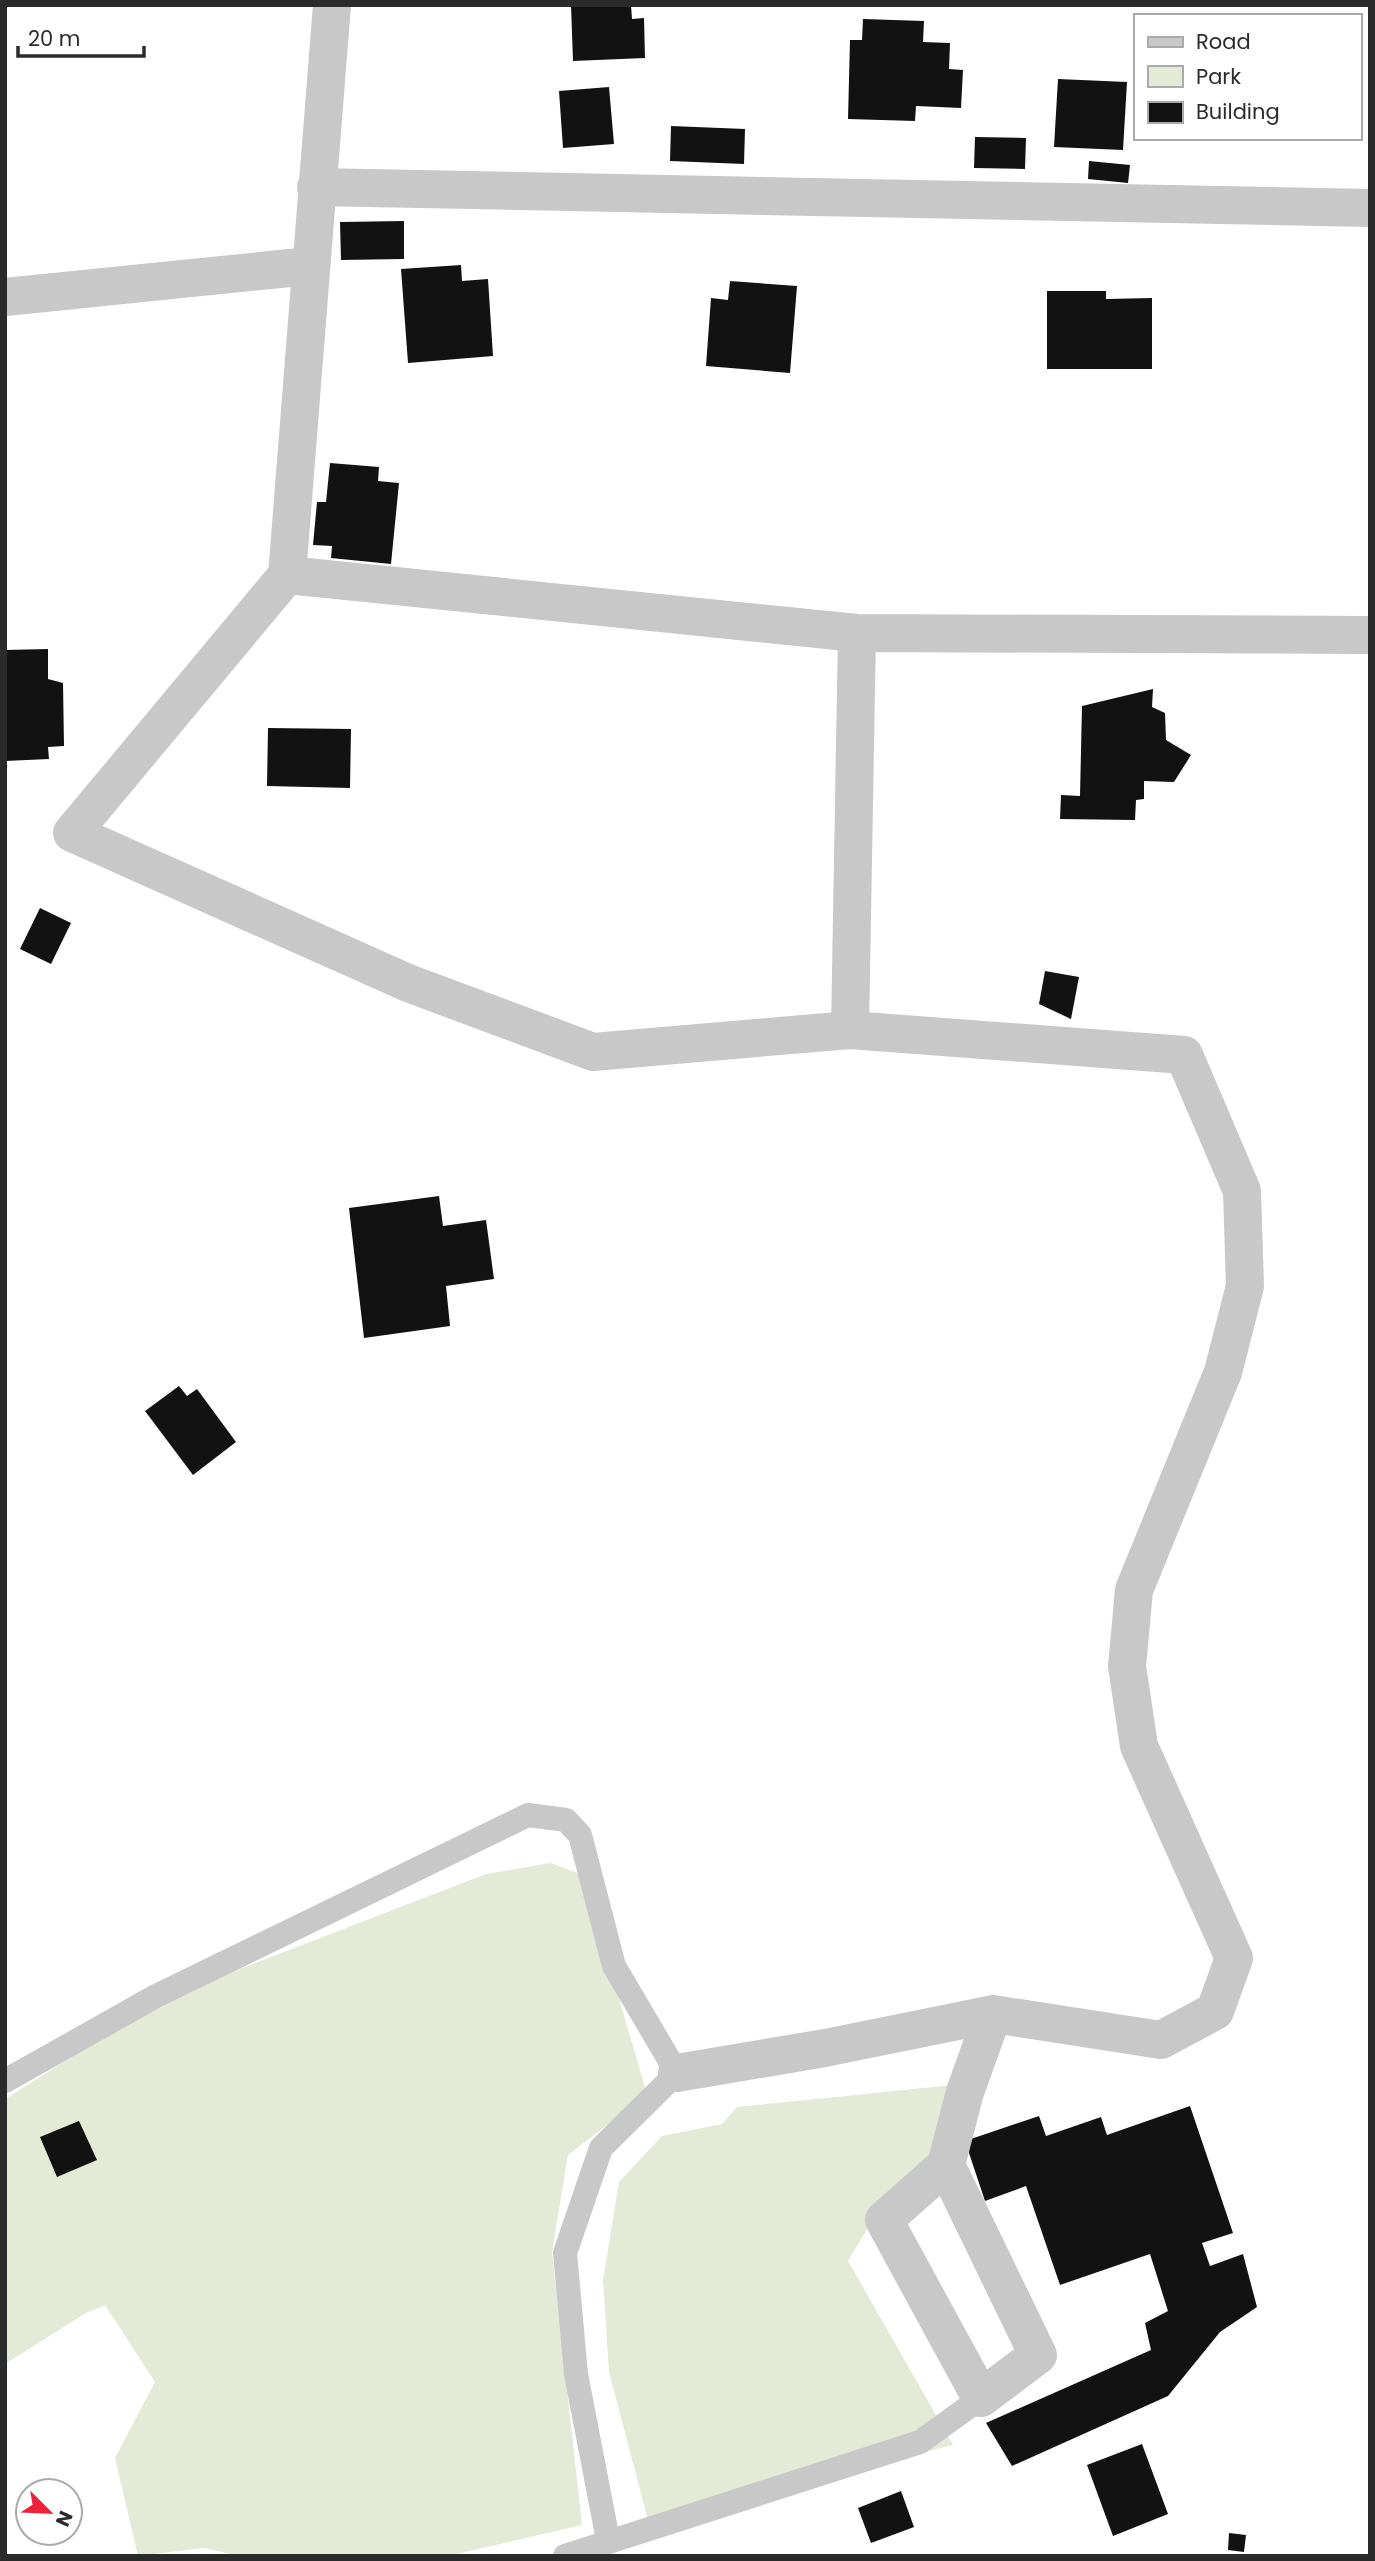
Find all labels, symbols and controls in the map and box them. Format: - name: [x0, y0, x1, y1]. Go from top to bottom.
- scale bar: [18, 14, 144, 58]
- legend: [1134, 14, 1361, 140]
- text: 20 m: [28, 24, 81, 53]
- text: Road: [1196, 27, 1251, 56]
- text: Park: [1196, 62, 1241, 91]
- text: Building: [1196, 97, 1280, 126]
- north arrow: [14, 2477, 84, 2547]
- text: N: [49, 2507, 79, 2531]

